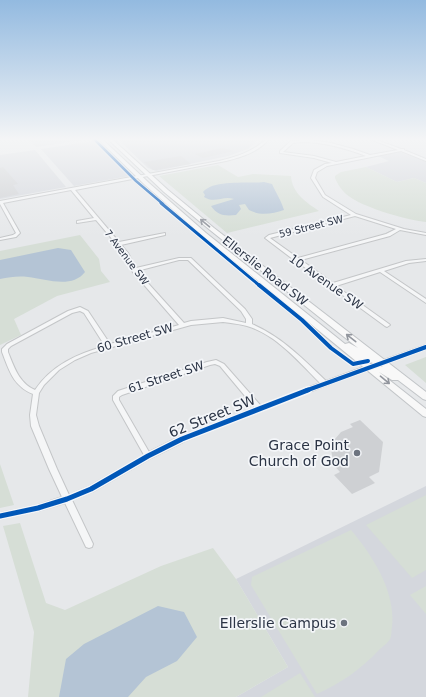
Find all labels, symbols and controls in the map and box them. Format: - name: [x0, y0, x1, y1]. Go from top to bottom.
- street label: 59 Street SW: [278, 213, 344, 240]
- one-way arrow: [200, 219, 210, 228]
- street label: 7 Avenue SW: [102, 228, 151, 287]
- street label: Ellerslie Road SW: [220, 233, 310, 309]
- street label: 10 Avenue SW: [286, 251, 366, 313]
- street label: 60 Street SW: [95, 320, 175, 356]
- one-way arrow: [346, 334, 357, 342]
- street label: 61 Street SW: [126, 358, 206, 396]
- one-way arrow: [380, 376, 391, 385]
- street label: 62 Street SW: [166, 391, 258, 441]
- place label: Grace Point Church of God: [249, 437, 349, 469]
- marker: Grace Point Church of God: [352, 448, 362, 458]
- place label: Ellerslie Campus: [220, 615, 336, 631]
- marker: Ellerslie Campus: [339, 618, 349, 628]

